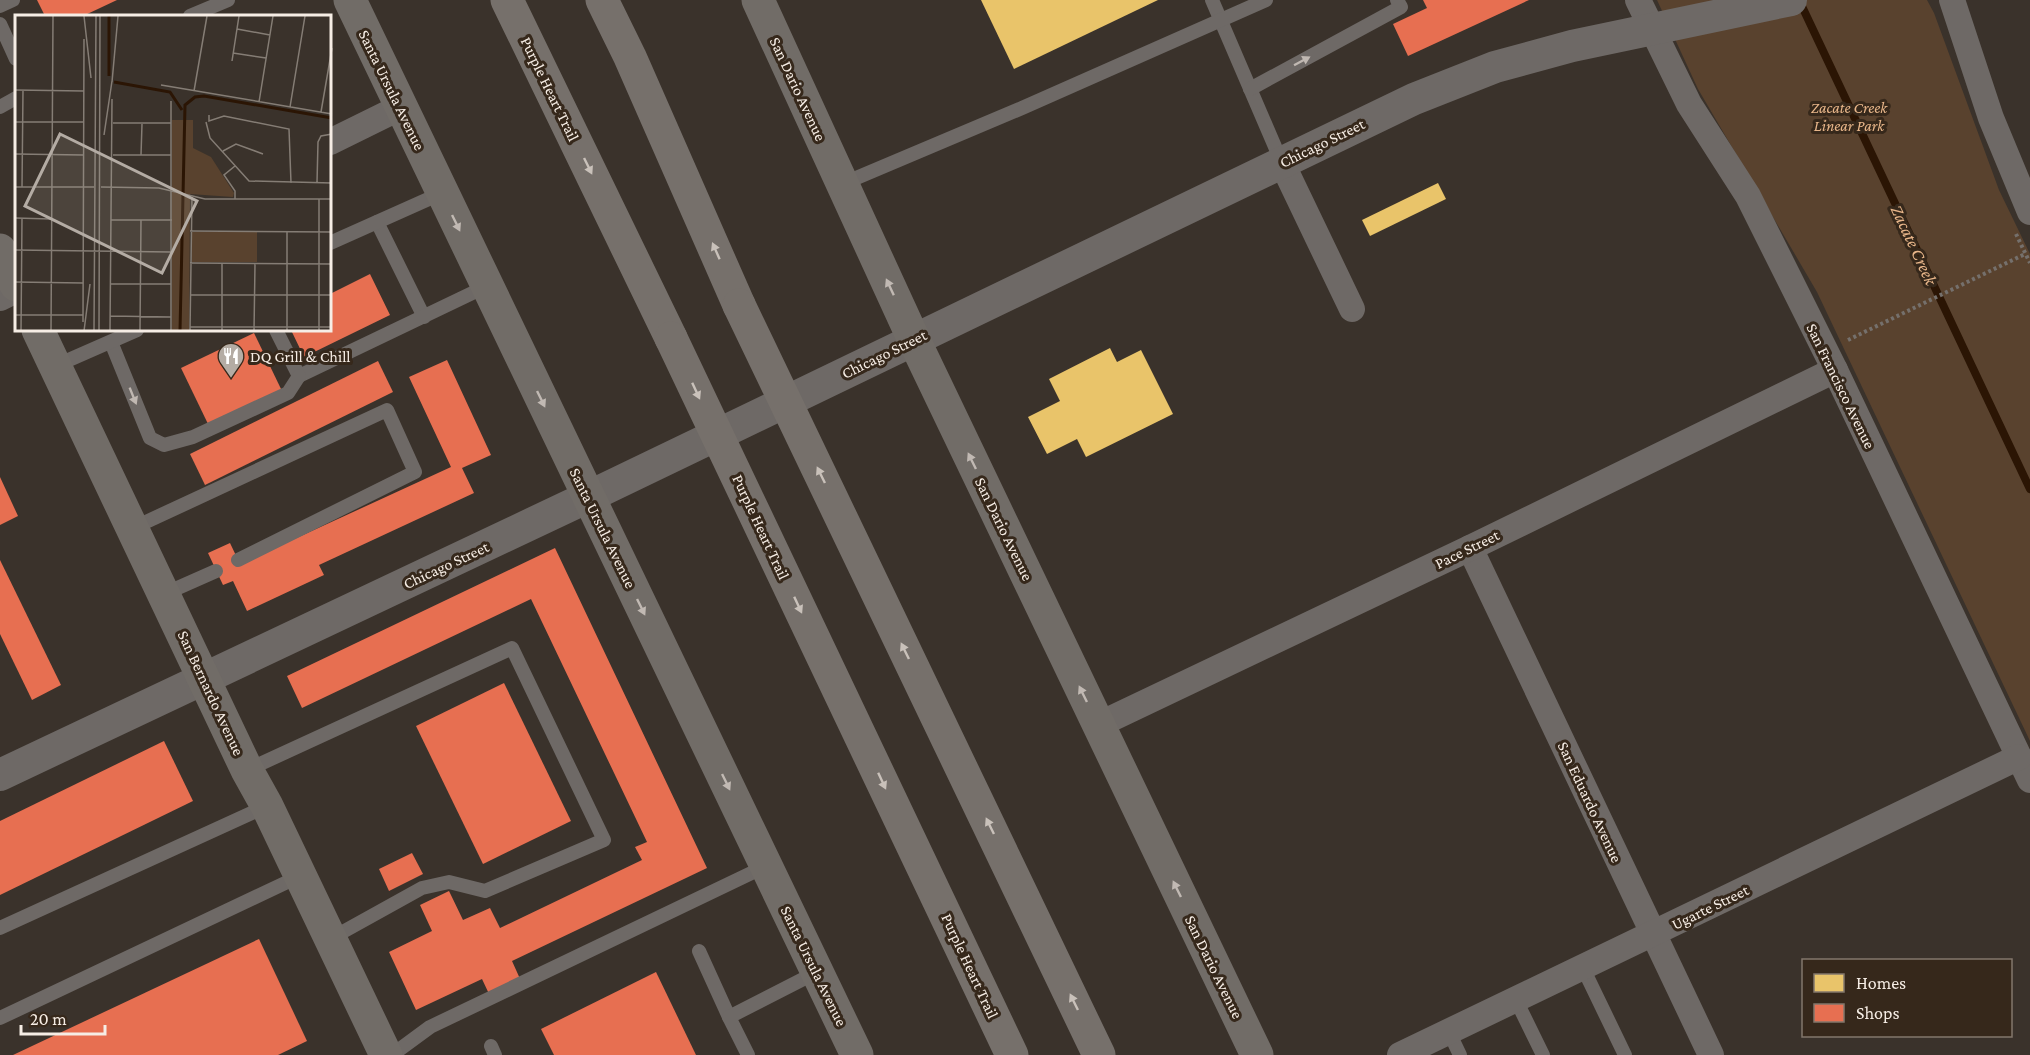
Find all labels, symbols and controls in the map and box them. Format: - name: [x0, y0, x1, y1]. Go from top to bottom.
- inset map: [15, 15, 332, 332]
- street label: Santa Ursula Avenue: [356, 27, 428, 153]
- street label: Purple Heart Trail: [517, 34, 583, 144]
- street label: San Dario Avenue: [767, 34, 829, 144]
- one-way arrow: [1293, 56, 1310, 66]
- park label: Zacate Creek Linear Park: [1811, 99, 1888, 134]
- street label: Chicago Street: [1277, 115, 1368, 172]
- one-way arrow: [583, 158, 592, 175]
- water label: Zacate Creek: [1887, 202, 1942, 289]
- one-way arrow: [452, 215, 461, 232]
- one-way arrow: [711, 242, 721, 260]
- one-way arrow: [885, 278, 894, 295]
- street label: San Francisco Avenue: [1803, 321, 1879, 451]
- street label: Chicago Street: [839, 326, 930, 383]
- restaurant icon: DQ Grill & Chill: [216, 341, 246, 379]
- place label: DQ Grill & Chill: [250, 348, 351, 365]
- one-way arrow: [691, 382, 700, 399]
- one-way arrow: [128, 387, 138, 405]
- one-way arrow: [537, 390, 546, 407]
- one-way arrow: [967, 453, 976, 470]
- street label: Santa Ursula Avenue: [567, 465, 639, 591]
- one-way arrow: [816, 466, 825, 483]
- street label: Purple Heart Trail: [728, 472, 793, 583]
- street label: San Dario Avenue: [972, 475, 1036, 583]
- street label: Pace Street: [1432, 526, 1502, 572]
- street label: Chicago Street: [401, 537, 492, 593]
- one-way arrow: [793, 596, 802, 613]
- one-way arrow: [637, 598, 646, 615]
- street label: San Bernardo Avenue: [175, 628, 247, 758]
- one-way arrow: [901, 642, 910, 659]
- one-way arrow: [1078, 686, 1088, 703]
- street label: San Eduardo Avenue: [1555, 739, 1625, 865]
- one-way arrow: [877, 772, 886, 789]
- one-way arrow: [721, 774, 730, 791]
- one-way arrow: [985, 818, 994, 835]
- one-way arrow: [1172, 880, 1181, 897]
- street label: Ugarte Street: [1669, 881, 1752, 934]
- street label: Santa Ursula Avenue: [778, 903, 850, 1029]
- street label: Purple Heart Trail: [937, 911, 1002, 1022]
- street label: San Dario Avenue: [1182, 913, 1246, 1021]
- legend: [1802, 959, 2012, 1037]
- text: Homes: [1856, 973, 1906, 993]
- one-way arrow: [1069, 994, 1079, 1011]
- scale bar: [21, 998, 105, 1036]
- text: Shops: [1856, 1003, 1900, 1023]
- text: 20 m: [30, 1009, 67, 1029]

